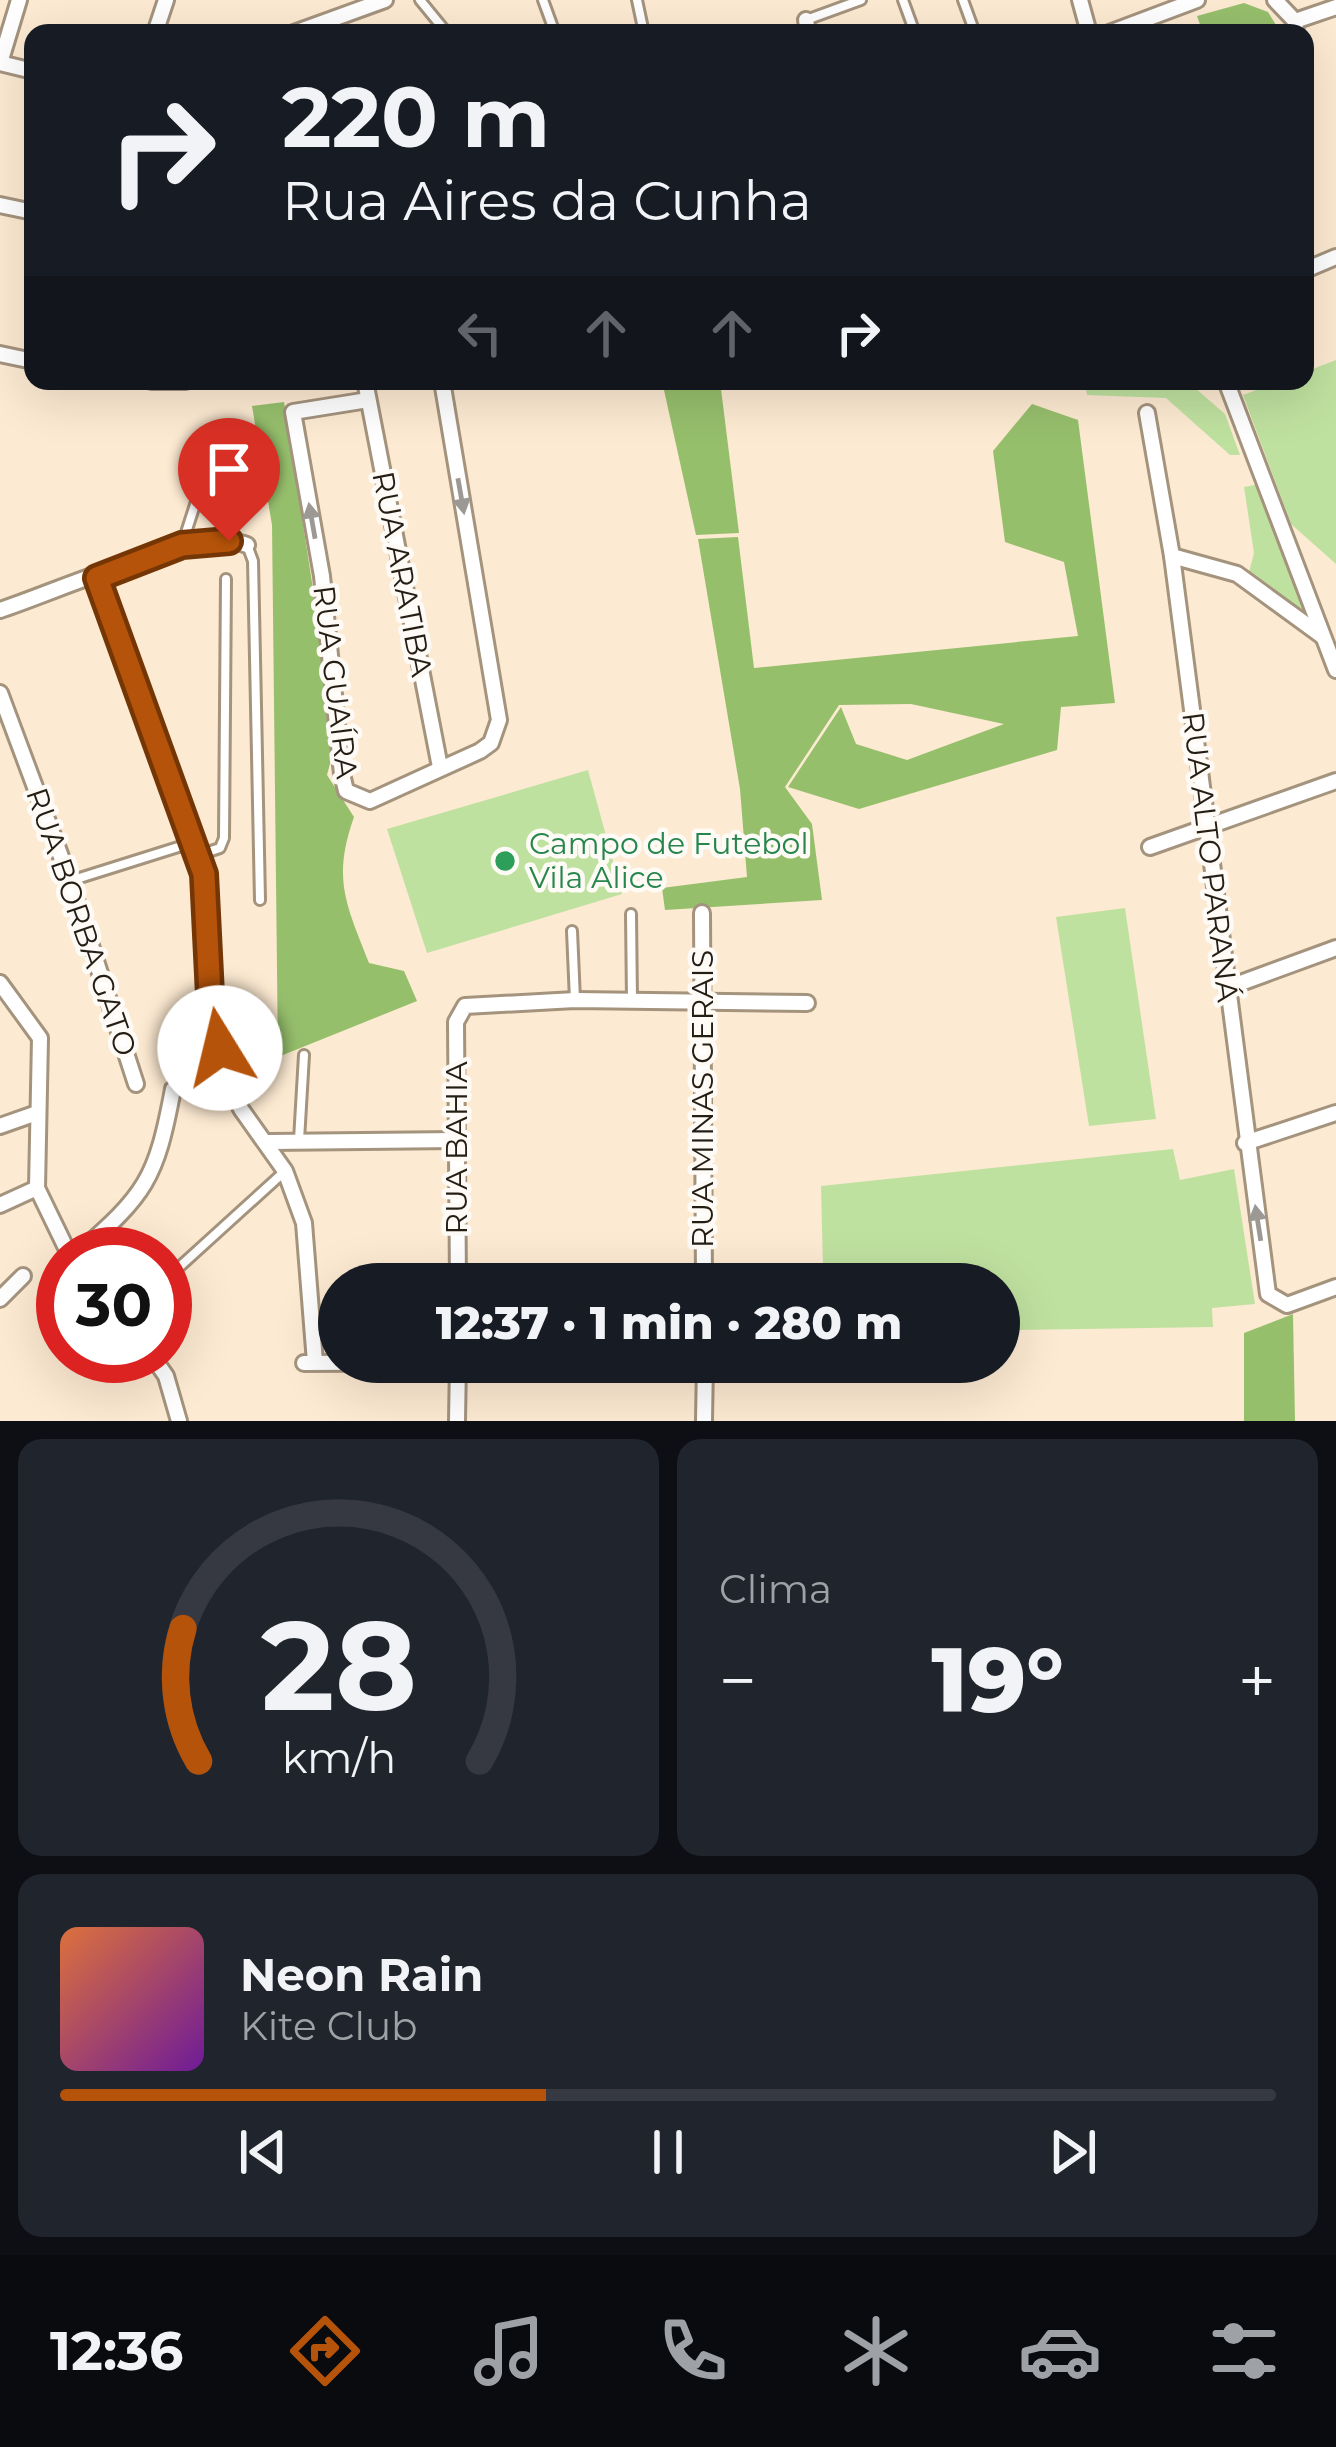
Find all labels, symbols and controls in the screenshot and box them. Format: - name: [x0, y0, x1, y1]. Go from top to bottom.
- text: 220 m: [282, 66, 550, 168]
- icon: right: [84, 72, 240, 228]
- text: Rua Aires da Cunha: [282, 168, 812, 234]
- icon: left: [447, 300, 513, 366]
- icon: ahead: [573, 300, 639, 366]
- icon: ahead: [699, 300, 765, 366]
- icon: right: [825, 300, 891, 366]
- pin: [178, 418, 280, 541]
- icon: arrive: [196, 436, 262, 502]
- street label: RUA ARATIBA: [364, 468, 441, 680]
- one-way arrow: [453, 478, 471, 516]
- one-way arrow: [303, 502, 321, 540]
- street label: RUA GUAÍRA: [305, 583, 366, 781]
- street label: RUA ALTO PARANÁ: [1174, 710, 1247, 1005]
- street label: RUA BORBA GATO: [18, 783, 145, 1061]
- place label: Campo de Futebol Vila Alice: [529, 825, 808, 896]
- marker: Campo de Futebol Vila Alice: [492, 848, 518, 874]
- street label: RUA MINAS GERAIS: [684, 950, 721, 1248]
- position arrow: [157, 985, 283, 1111]
- street label: RUA BAHIA: [438, 1061, 475, 1235]
- one-way arrow: [1248, 1203, 1267, 1241]
- speed limit sign: 30: [36, 1227, 192, 1383]
- text: 12:37 · 1 min · 280 m: [436, 1295, 902, 1350]
- text: Clima: [719, 1565, 832, 1613]
- text: 28: [260, 1589, 416, 1741]
- text: 19°: [931, 1625, 1064, 1735]
- text: −: [719, 1640, 757, 1721]
- text: +: [1238, 1640, 1276, 1721]
- text: km/h: [281, 1730, 396, 1783]
- text: Neon Rain: [240, 1947, 483, 2002]
- text: Kite Club: [240, 2002, 418, 2050]
- icon: previous: [230, 2119, 296, 2185]
- icon: pause: [635, 2119, 701, 2185]
- icon: next: [1040, 2119, 1106, 2185]
- icon: directions: [283, 2309, 367, 2393]
- icon: music: [467, 2309, 551, 2393]
- icon: phone: [651, 2309, 735, 2393]
- icon: climate: [834, 2309, 918, 2393]
- icon: car: [1018, 2309, 1102, 2393]
- icon: filters: [1202, 2309, 1286, 2393]
- text: 12:36: [50, 2318, 183, 2384]

